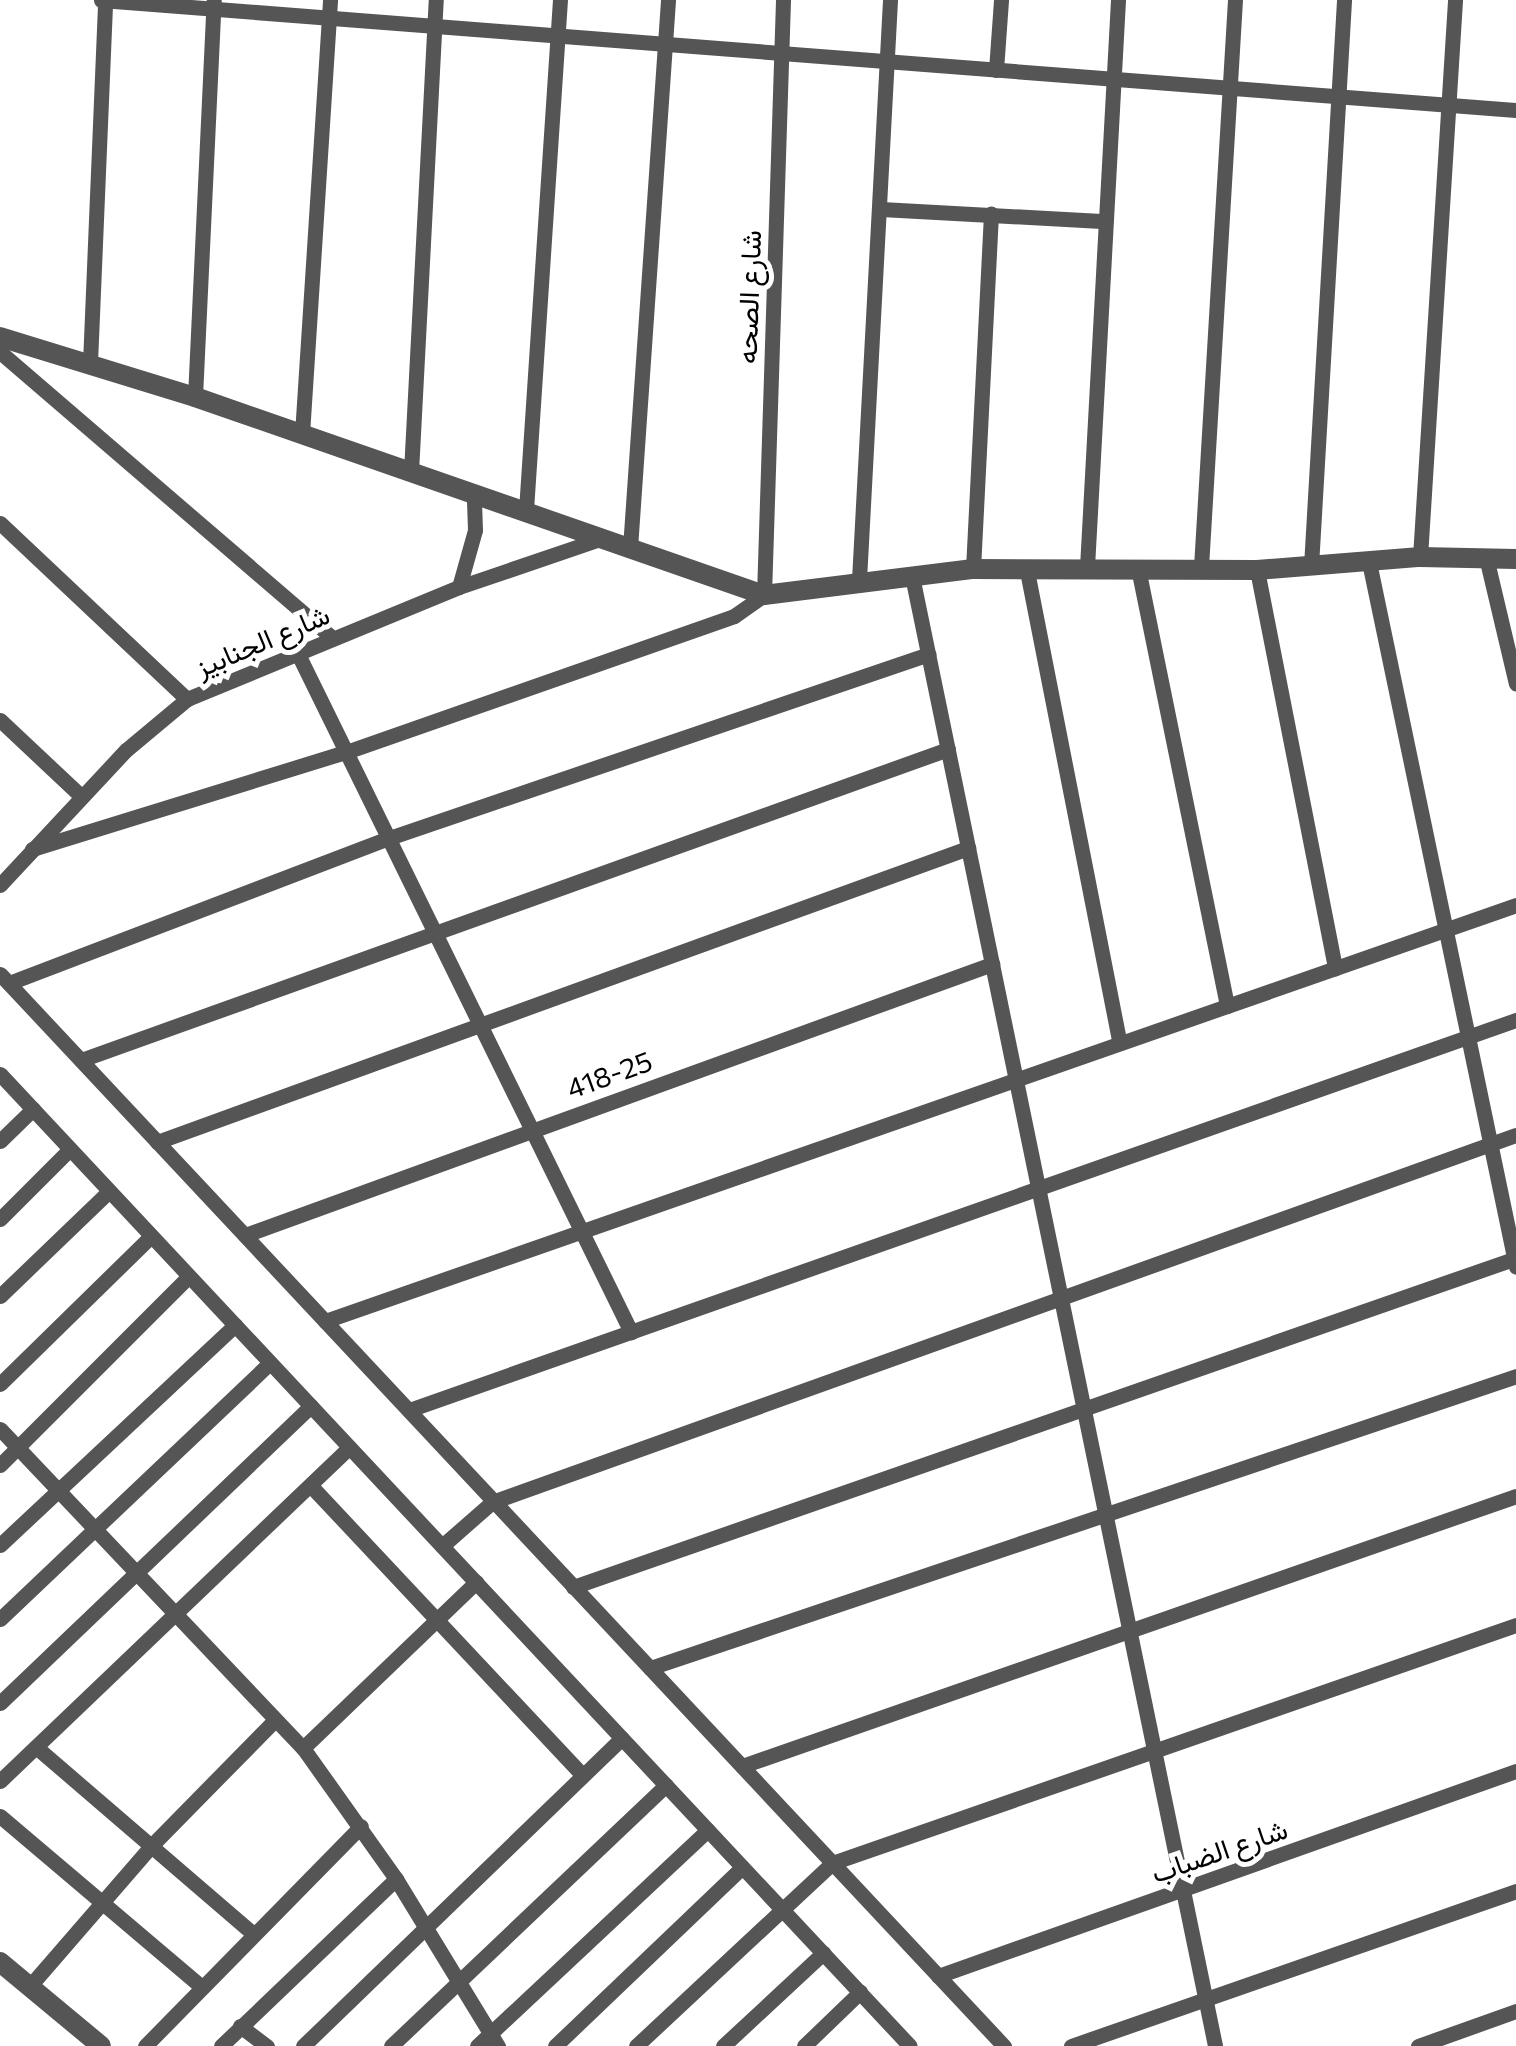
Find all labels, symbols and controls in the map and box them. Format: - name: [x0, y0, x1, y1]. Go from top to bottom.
- street label: شارع الصحه: [729, 229, 767, 365]
- street label: شارع الجنابيز: [190, 597, 334, 683]
- street label: 418-25: [562, 1043, 656, 1105]
- street label: شارع الضباب: [1146, 1811, 1292, 1889]

